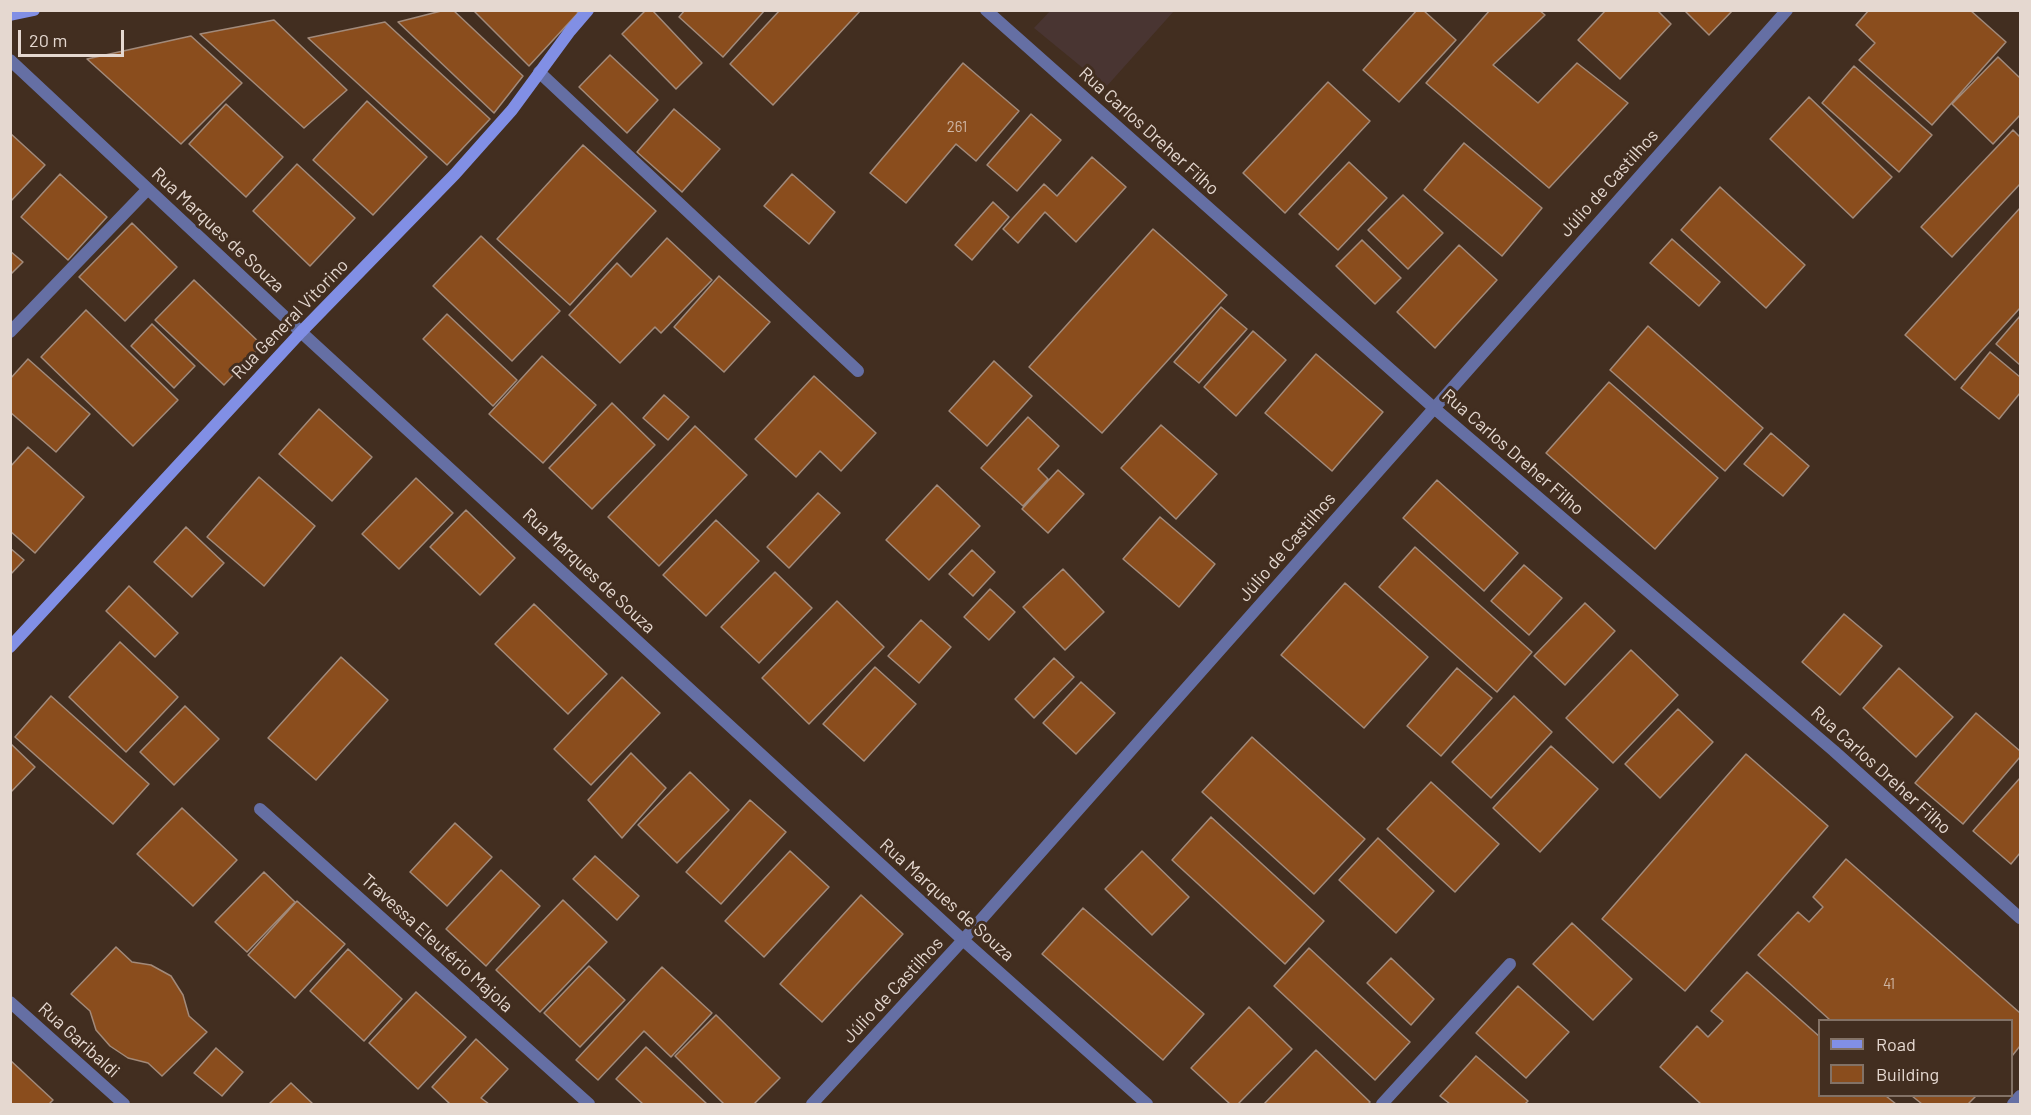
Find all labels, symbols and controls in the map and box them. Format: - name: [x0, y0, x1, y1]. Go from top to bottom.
- scale bar: [21, 18, 128, 56]
- text: 20 m: [29, 29, 67, 51]
- street label: Rua Carlos Dreher Filho: [1074, 62, 1224, 200]
- house number: 261: [947, 118, 967, 136]
- street label: Júlio de Castilhos: [1555, 125, 1663, 241]
- street label: Rua Marques de Souza: [147, 163, 289, 297]
- street label: Rua General Vitorino: [227, 254, 353, 384]
- street label: Rua Carlos Dreher Filho: [1438, 384, 1588, 520]
- street label: Júlio de Castilhos: [1234, 488, 1340, 606]
- street label: Rua Marques de Souza: [518, 504, 660, 638]
- street label: Rua Carlos Dreher Filho: [1806, 701, 1956, 839]
- street label: Rua Marques de Souza: [875, 834, 1019, 966]
- street label: Travessa Eleutério Majola: [357, 869, 517, 1017]
- street label: Júlio de Castilhos: [838, 932, 948, 1048]
- house number: 41: [1883, 975, 1895, 993]
- street label: Rua Garibaldi: [34, 998, 124, 1082]
- legend: [1818, 1019, 2013, 1097]
- text: Road: [1876, 1033, 1916, 1055]
- text: Building: [1876, 1063, 1939, 1085]

